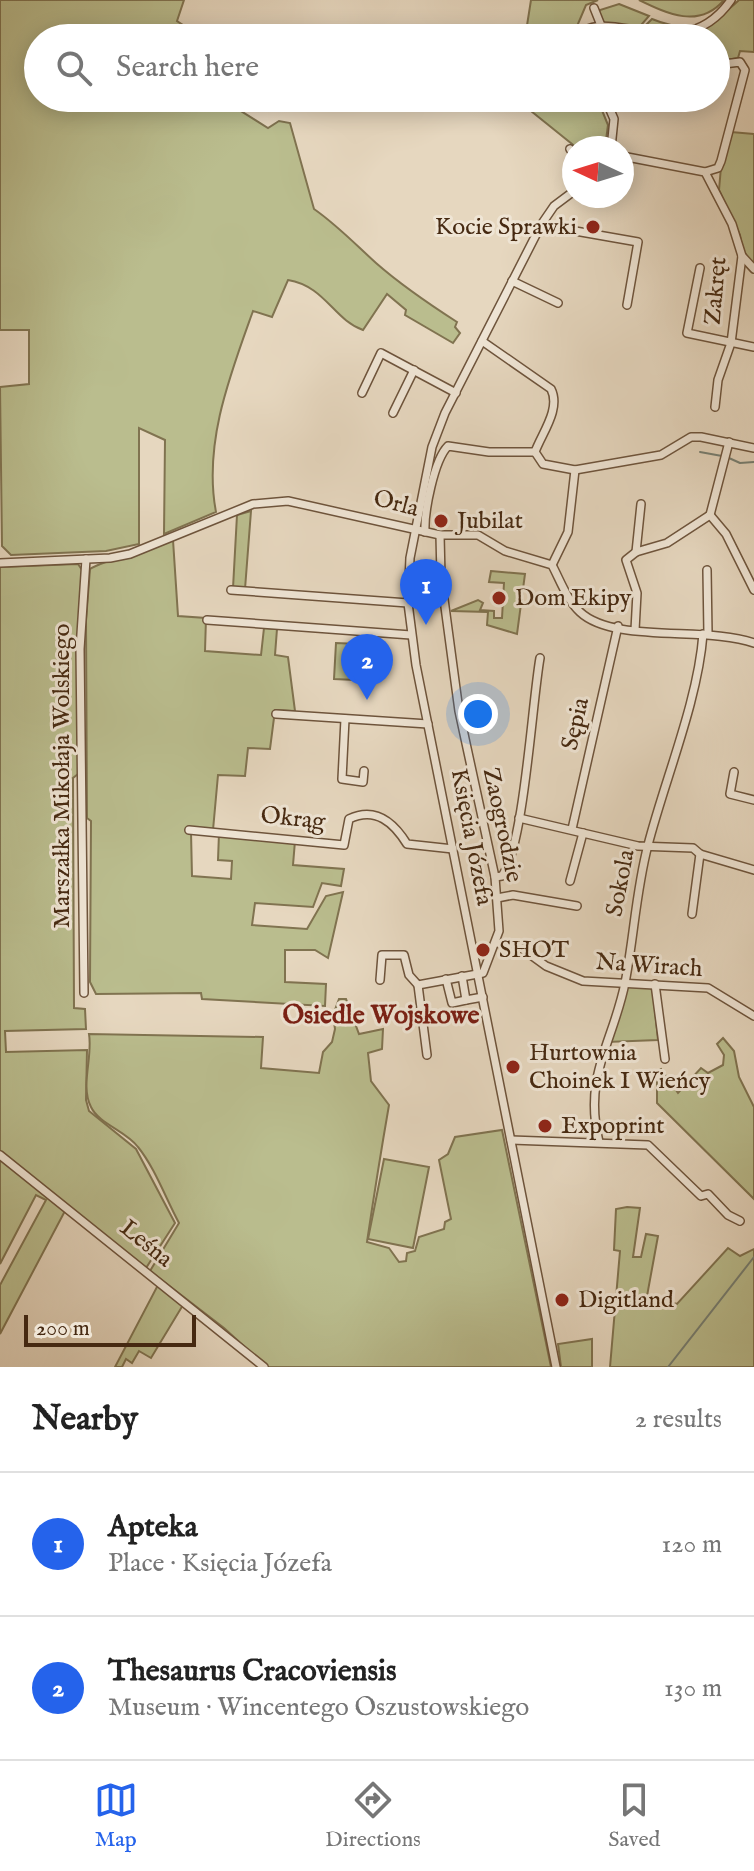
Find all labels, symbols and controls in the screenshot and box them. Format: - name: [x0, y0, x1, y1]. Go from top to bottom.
- search box: [24, 24, 730, 112]
- icon: search: [52, 46, 96, 90]
- text: Search here: [116, 49, 259, 87]
- north arrow: [562, 136, 634, 208]
- place label: Kocie Sprawki: [435, 212, 577, 243]
- marker: Kocie Sprawki: [584, 218, 602, 236]
- street label: Zakręt: [698, 256, 734, 326]
- street label: Orla: [370, 483, 423, 525]
- place label: Jubilat: [454, 506, 523, 537]
- marker: Jubilat: [432, 512, 450, 530]
- pin: 1: [400, 559, 452, 625]
- place label: Dom Ekipy: [515, 583, 632, 614]
- marker: Dom Ekipy: [490, 589, 508, 607]
- street label: Marszałka Mikołaja Wolskiego: [47, 623, 78, 928]
- pin: 2: [341, 634, 393, 700]
- your location: [458, 694, 498, 734]
- street label: Sępia: [555, 694, 597, 753]
- street label: Zaogrodzie: [475, 765, 529, 885]
- street label: Księcia Józefa: [443, 766, 500, 909]
- street label: Okrąg: [259, 800, 328, 838]
- street label: Sokola: [599, 846, 643, 919]
- place label: SHOT: [499, 935, 570, 966]
- marker: SHOT: [474, 941, 492, 959]
- street label: Na Wirach: [594, 947, 704, 985]
- district label: Osiedle Wojskowe: [283, 999, 480, 1032]
- place label: Hurtownia Choinek I Wieńcy: [529, 1038, 711, 1097]
- marker: Hurtownia Choinek I Wieńcy: [504, 1058, 522, 1076]
- place label: Expoprint: [561, 1111, 664, 1142]
- marker: Expoprint: [536, 1117, 554, 1135]
- street label: Leśna: [113, 1213, 180, 1275]
- place label: Digitland: [578, 1285, 674, 1316]
- marker: Digitland: [553, 1291, 571, 1309]
- scale bar: [24, 1311, 196, 1347]
- text: 200 m: [36, 1315, 90, 1343]
- text: Nearby: [32, 1398, 138, 1441]
- text: 2 results: [635, 1403, 722, 1436]
- text: Apteka: [108, 1509, 198, 1547]
- text: 1: [53, 1528, 63, 1561]
- text: 120 m: [662, 1528, 722, 1561]
- text: Place · Księcia Józefa: [108, 1547, 332, 1580]
- text: Thesaurus Cracoviensis: [108, 1653, 397, 1691]
- text: 2: [52, 1672, 64, 1705]
- text: 130 m: [664, 1672, 722, 1705]
- text: Museum · Wincentego Oszustowskiego: [108, 1691, 529, 1724]
- tab: Map: [94, 1778, 138, 1854]
- tab: Directions: [325, 1778, 421, 1854]
- tab: Saved: [608, 1778, 660, 1854]

